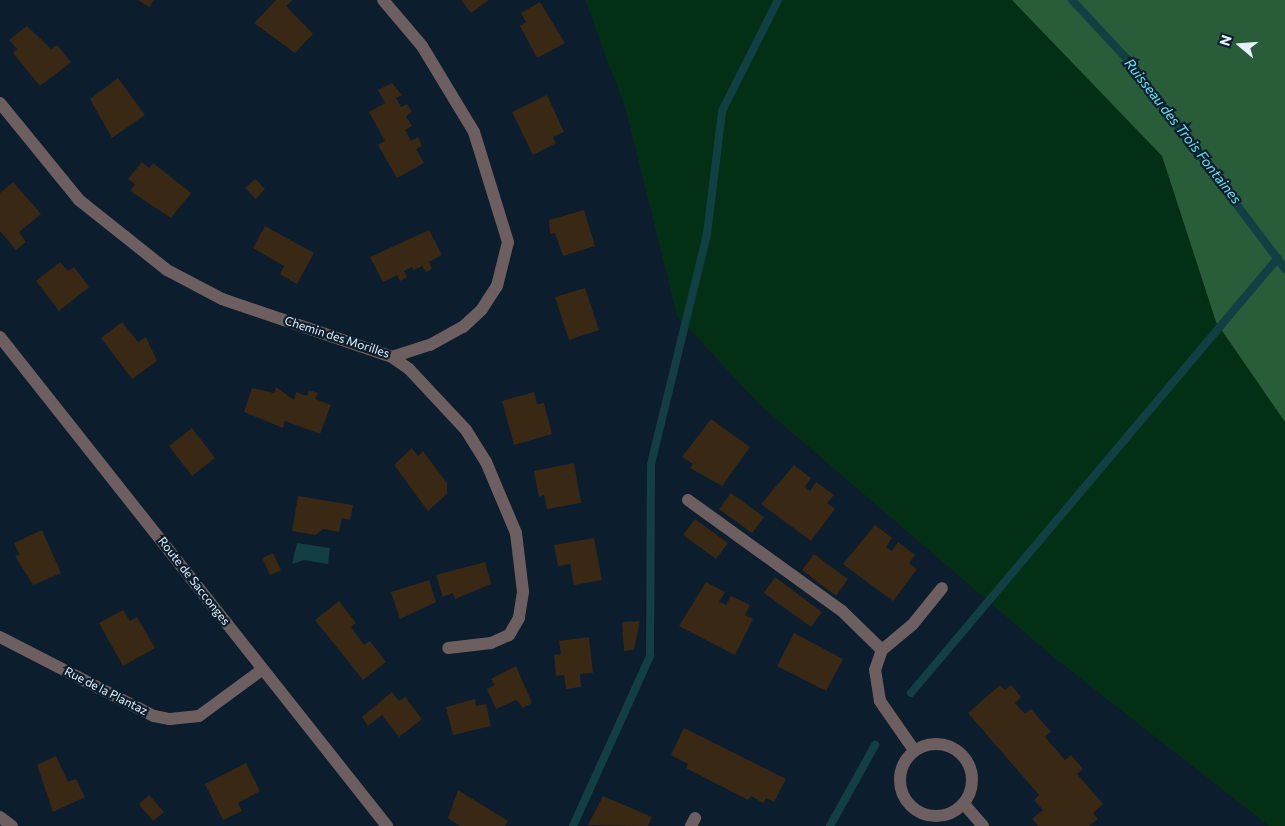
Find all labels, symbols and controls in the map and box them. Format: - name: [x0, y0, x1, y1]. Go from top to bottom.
- north arrow: [1215, 20, 1265, 70]
- text: N: [1216, 33, 1235, 48]
- water label: Ruisseau des Trois Fontaines: [1121, 55, 1245, 207]
- street label: Chemin des Morilles: [283, 313, 391, 361]
- street label: Route de Sacconges: [155, 534, 233, 628]
- street label: Rue de la Plantaz: [62, 664, 150, 718]

